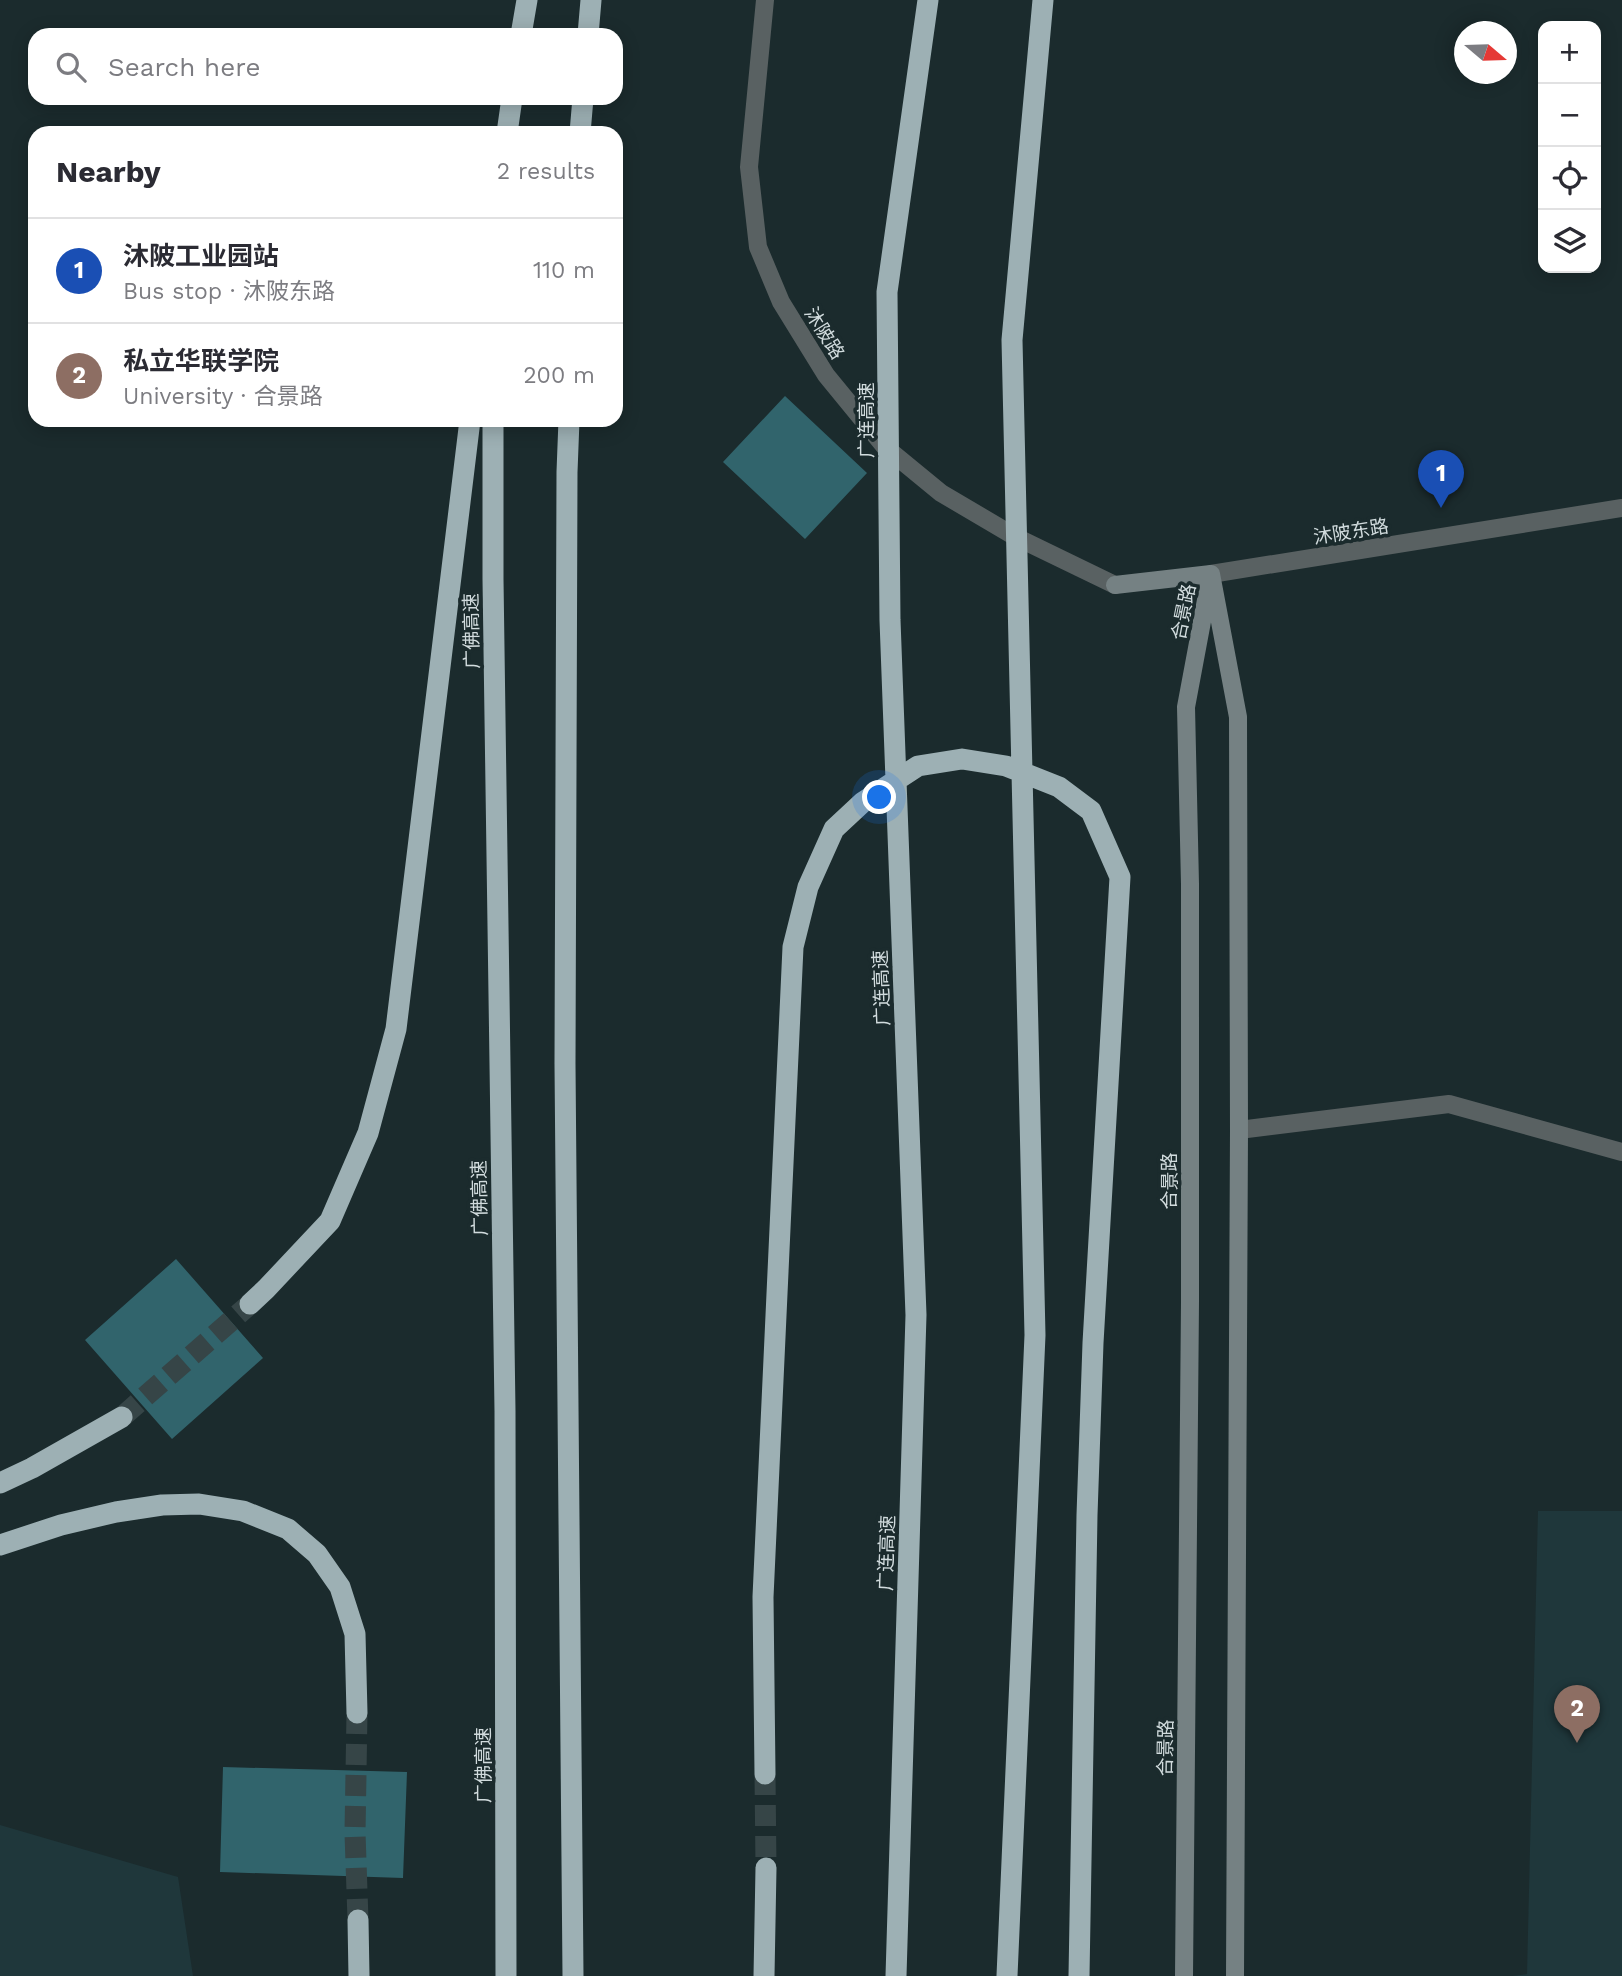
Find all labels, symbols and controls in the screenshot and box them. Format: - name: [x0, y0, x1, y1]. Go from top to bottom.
- north arrow: [1454, 21, 1517, 84]
- map controls: [1538, 21, 1601, 273]
- button: +: [1538, 21, 1601, 84]
- search box: [28, 28, 623, 105]
- icon: search: [52, 48, 90, 86]
- text: Search here: [108, 52, 260, 82]
- button: −: [1538, 84, 1601, 147]
- button: locate: [1538, 147, 1601, 210]
- text: Nearby: [56, 154, 161, 189]
- text: 2 results: [497, 158, 595, 185]
- button: layers: [1538, 210, 1601, 273]
- text: 沐陂工业园站: [123, 241, 279, 271]
- text: 1: [74, 257, 84, 284]
- text: 110 m: [533, 257, 595, 284]
- text: Bus stop · 沐陂东路: [123, 278, 335, 305]
- street label: 沐陂路: [800, 303, 849, 364]
- text: 私立华联学院: [123, 346, 279, 376]
- text: 2: [72, 362, 86, 389]
- text: 200 m: [523, 362, 595, 389]
- street label: 广连高速: [855, 382, 878, 458]
- text: University · 合景路: [123, 383, 323, 410]
- pin: 1: [1418, 450, 1464, 508]
- street label: 沐陂东路: [1312, 514, 1390, 549]
- street label: 合景路: [1167, 582, 1200, 642]
- street label: 广佛高速: [459, 593, 484, 669]
- your location: [862, 780, 896, 814]
- street label: 广连高速: [869, 950, 894, 1026]
- street label: 合景路: [1158, 1152, 1181, 1210]
- street label: 广佛高速: [467, 1160, 492, 1236]
- street label: 广连高速: [874, 1515, 899, 1591]
- pin: 2: [1554, 1685, 1600, 1743]
- street label: 合景路: [1154, 1719, 1177, 1777]
- street label: 广佛高速: [472, 1727, 495, 1803]

